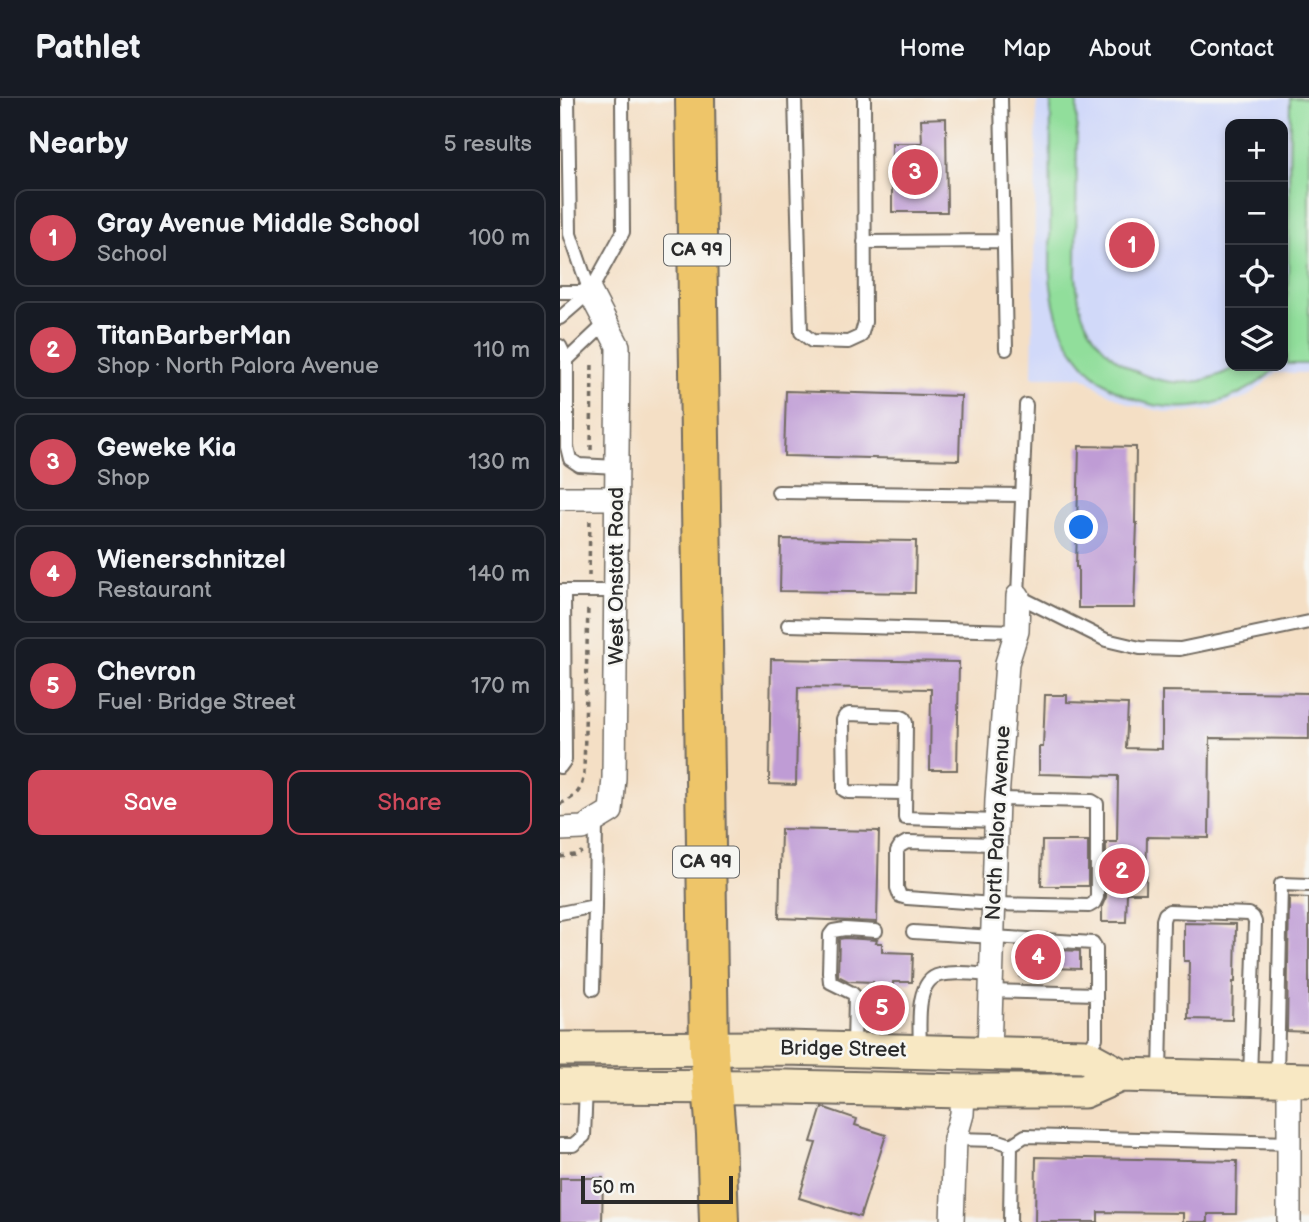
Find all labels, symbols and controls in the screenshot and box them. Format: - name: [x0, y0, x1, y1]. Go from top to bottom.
- text: Pathlet: [35, 28, 140, 68]
- text: Home: [900, 34, 965, 63]
- text: Map: [1003, 34, 1051, 63]
- text: About: [1089, 34, 1151, 63]
- text: Contact: [1189, 34, 1274, 63]
- map controls: [1225, 119, 1288, 371]
- button: +: [1225, 119, 1288, 182]
- text: Nearby: [28, 126, 128, 162]
- text: 5 results: [444, 130, 532, 158]
- pin: 3: [892, 146, 938, 198]
- button: −: [1225, 182, 1288, 245]
- text: Gray Avenue Middle School: [97, 209, 420, 240]
- pin: 1: [1109, 219, 1155, 271]
- text: 1: [48, 224, 58, 252]
- text: 100 m: [469, 224, 530, 252]
- road number: CA 99: [664, 234, 730, 266]
- text: School: [97, 240, 167, 268]
- button: locate: [1225, 245, 1288, 308]
- button: layers: [1225, 308, 1288, 371]
- text: TitanBarberMan: [97, 321, 291, 352]
- text: 2: [46, 336, 60, 364]
- text: 110 m: [473, 336, 530, 364]
- text: Shop · North Palora Avenue: [97, 352, 379, 380]
- text: Geweke Kia: [97, 433, 236, 464]
- text: 3: [46, 448, 60, 476]
- text: 130 m: [468, 448, 530, 476]
- text: Shop: [97, 464, 150, 492]
- street label: West Onstott Road: [604, 487, 629, 665]
- your location: [1064, 510, 1098, 544]
- text: Wienerschnitzel: [97, 545, 286, 576]
- text: 4: [46, 560, 60, 588]
- text: 140 m: [468, 560, 530, 588]
- text: Restaurant: [97, 576, 211, 604]
- text: Chevron: [97, 657, 196, 688]
- text: 5: [46, 672, 60, 700]
- text: 170 m: [471, 672, 530, 700]
- text: Fuel · Bridge Street: [97, 688, 296, 716]
- street label: North Palora Avenue: [980, 725, 1016, 921]
- button: Save: [28, 770, 273, 835]
- button: Share: [287, 770, 532, 835]
- pin: 2: [1099, 845, 1145, 897]
- road number: CA 99: [673, 846, 739, 877]
- pin: 4: [1015, 931, 1061, 983]
- pin: 5: [859, 982, 905, 1034]
- street label: Bridge Street: [780, 1035, 907, 1063]
- scale bar: [581, 1173, 733, 1205]
- text: 50 m: [592, 1176, 635, 1199]

